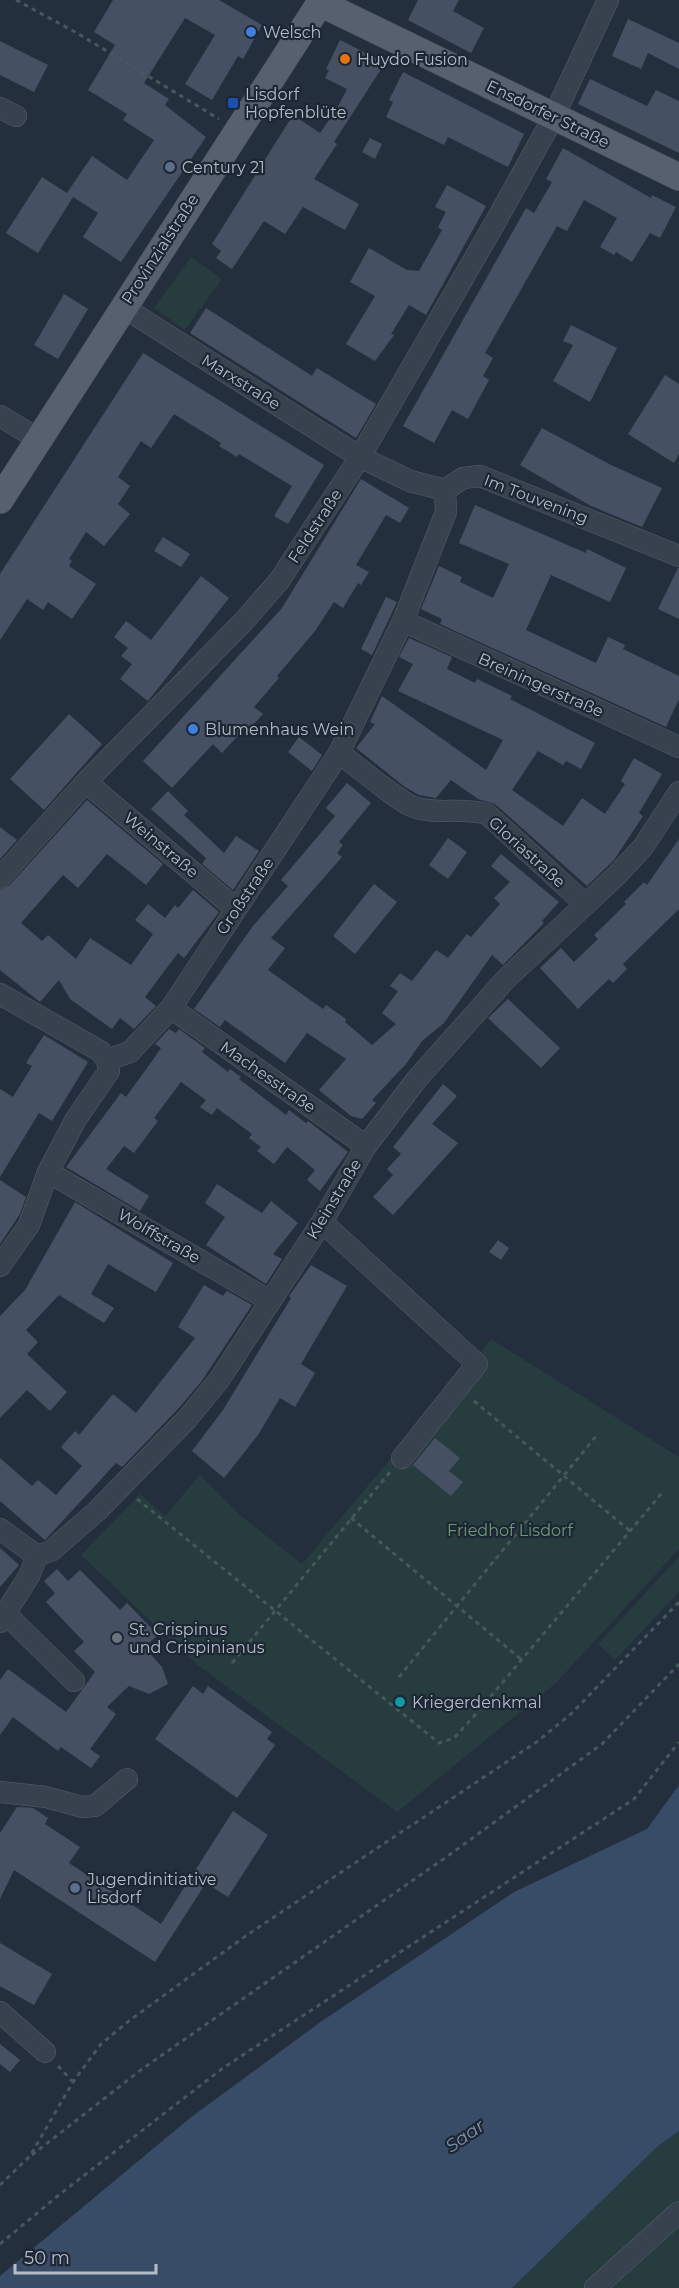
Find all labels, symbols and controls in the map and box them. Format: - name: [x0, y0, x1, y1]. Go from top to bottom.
- place label: Welsch: [263, 23, 321, 42]
- marker: Welsch: [244, 25, 258, 39]
- place label: Huydo Fusion: [357, 50, 468, 69]
- marker: Huydo Fusion: [338, 52, 352, 66]
- street label: Ensdorfer Straße: [484, 76, 612, 152]
- place label: Lisdorf Hopfenblüte: [245, 85, 346, 122]
- marker: Lisdorf Hopfenblüte: [226, 96, 240, 110]
- place label: Century 21: [182, 158, 265, 177]
- marker: Century 21: [163, 160, 177, 174]
- street label: Provinzialstraße: [117, 191, 203, 307]
- street label: Marxstraße: [198, 350, 284, 414]
- street label: Im Touvening: [481, 470, 591, 528]
- street label: Feldstraße: [284, 485, 346, 567]
- street label: Breiningerstraße: [475, 649, 607, 721]
- place label: Blumenhaus Wein: [205, 720, 354, 739]
- marker: Blumenhaus Wein: [186, 722, 200, 736]
- street label: Weinstraße: [120, 808, 202, 882]
- street label: Gloriastraße: [485, 813, 569, 891]
- street label: Großstraße: [212, 854, 278, 938]
- street label: Machesstraße: [217, 1037, 319, 1117]
- street label: Kleinstraße: [303, 1155, 365, 1243]
- street label: Wolffstraße: [114, 1205, 204, 1267]
- park label: Friedhof Lisdorf: [447, 1521, 573, 1540]
- place label: St. Crispinus und Crispinianus: [129, 1620, 265, 1657]
- marker: St. Crispinus und Crispinianus: [110, 1631, 124, 1645]
- place label: Kriegerdenkmal: [412, 1693, 542, 1712]
- marker: Kriegerdenkmal: [393, 1695, 407, 1709]
- place label: Jugendinitiative Lisdorf: [86, 1870, 216, 1907]
- marker: Jugendinitiative Lisdorf: [68, 1881, 82, 1895]
- water label: Saar: [441, 2114, 489, 2157]
- scale bar: [15, 2237, 156, 2275]
- text: 50 m: [24, 2247, 70, 2269]

